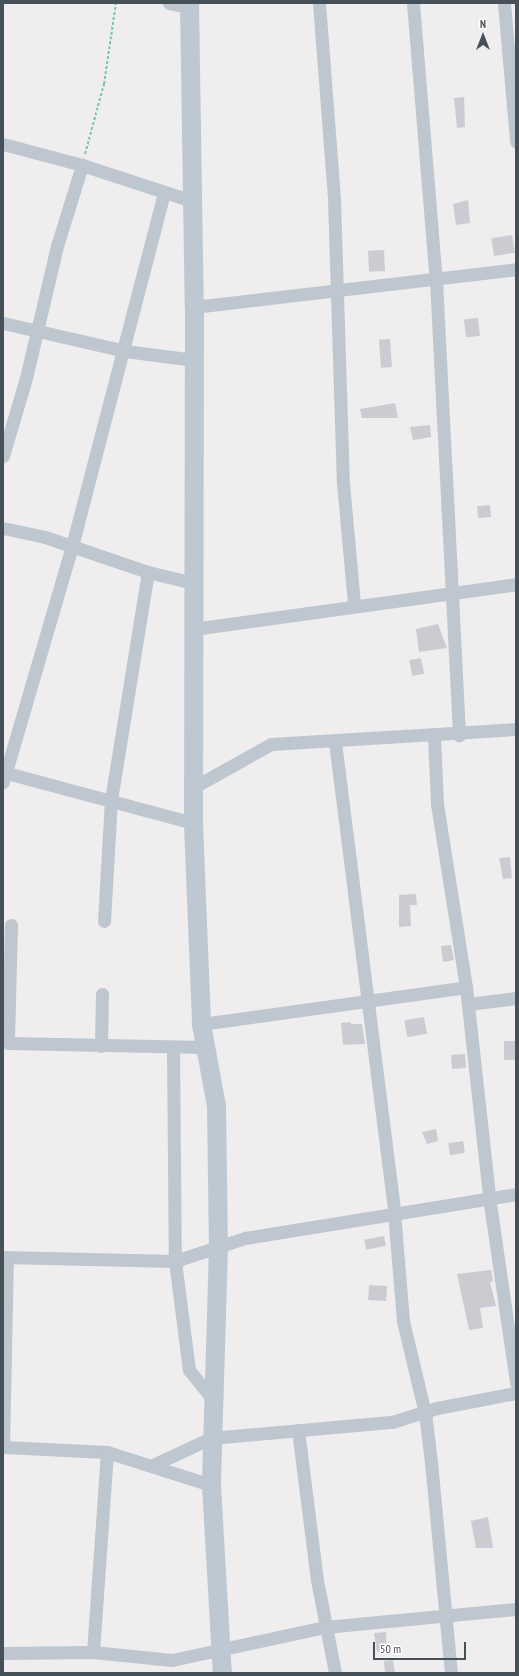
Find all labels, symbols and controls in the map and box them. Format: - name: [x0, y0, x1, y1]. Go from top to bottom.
- north arrow: [463, 16, 503, 56]
- text: N: [480, 17, 486, 31]
- scale bar: [375, 1634, 468, 1660]
- text: 50 m: [380, 1641, 401, 1656]

